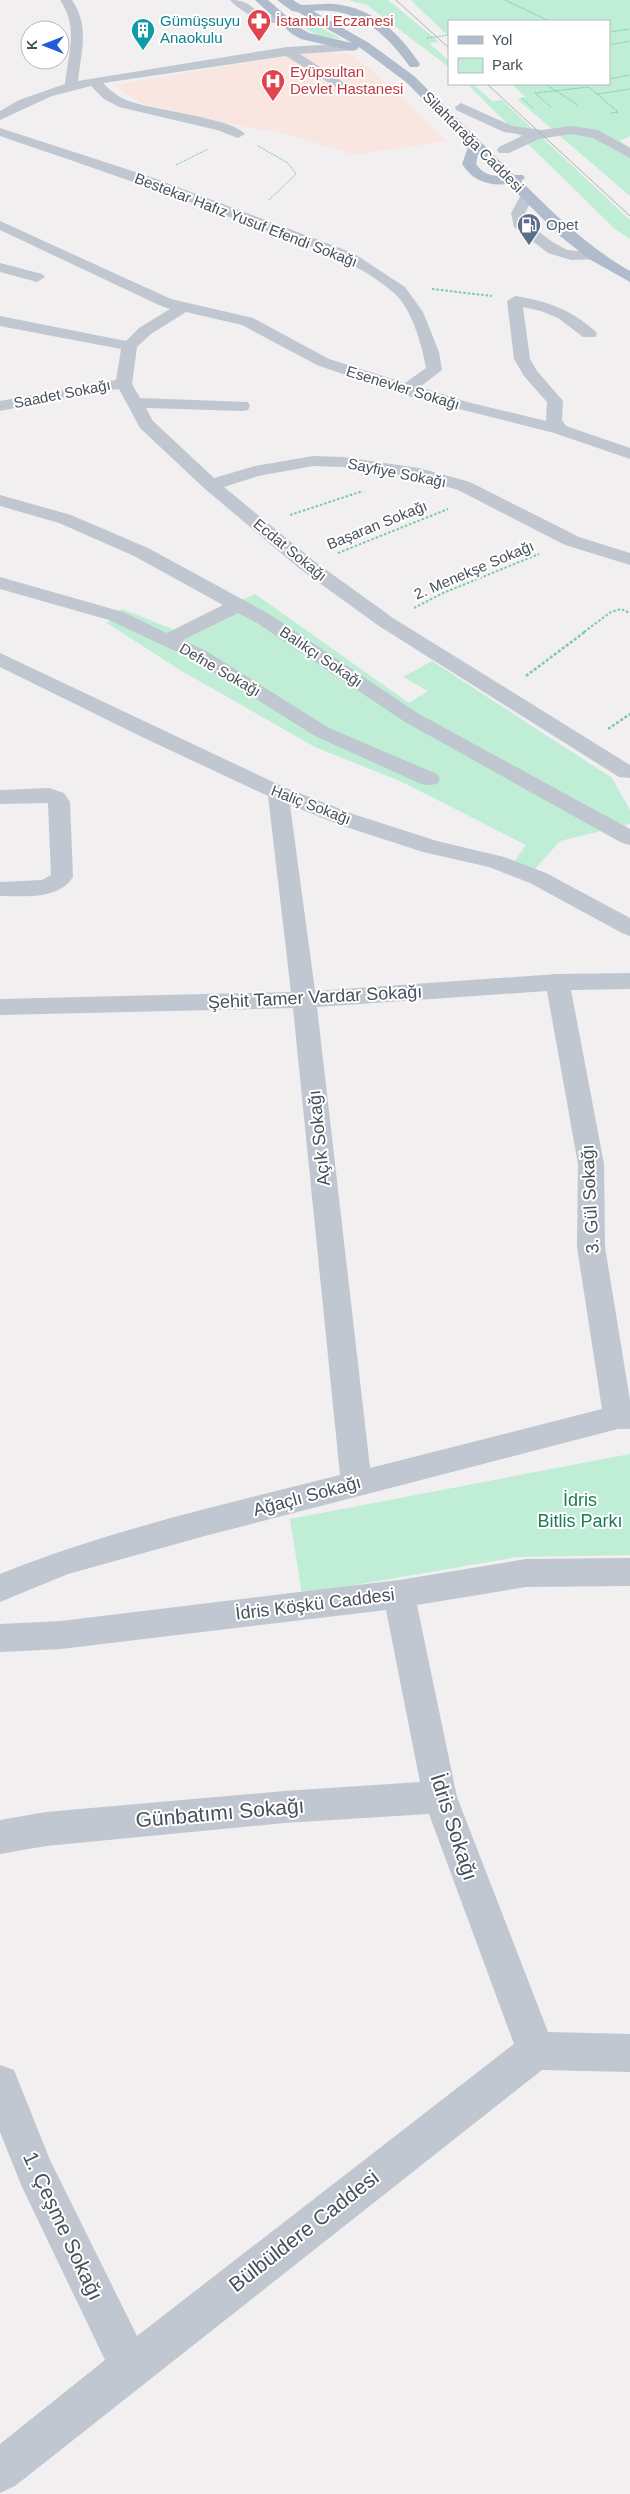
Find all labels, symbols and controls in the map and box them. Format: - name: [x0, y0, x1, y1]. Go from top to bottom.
- pharmacy icon: İstanbul Eczanesi: [246, 8, 272, 42]
- place label: Gümüşsuyu Anaokulu: [160, 12, 240, 46]
- place label: İstanbul Eczanesi: [276, 12, 394, 29]
- building icon: Gümüşsuyu Anaokulu: [130, 17, 156, 51]
- north arrow: [20, 20, 70, 70]
- legend: [448, 20, 610, 85]
- text: Yol: [492, 31, 512, 48]
- text: K: [24, 40, 40, 50]
- text: Park: [492, 56, 523, 73]
- place label: Eyüpsultan Devlet Hastanesi: [290, 63, 403, 97]
- hospital icon: Eyüpsultan Devlet Hastanesi: [260, 68, 286, 102]
- street label: Silahtarağa Caddesi: [420, 88, 527, 195]
- street label: Bestekar Hafız Yusuf Efendi Sokağı: [132, 169, 360, 270]
- fuel station icon: Opet: [516, 212, 542, 246]
- place label: Opet: [546, 216, 579, 233]
- street label: Esenevler Sokağı: [344, 362, 462, 413]
- street label: Saadet Sokağı: [12, 376, 112, 411]
- street label: Sayfiye Sokağı: [346, 455, 448, 490]
- street label: Başaran Sokağı: [324, 497, 429, 552]
- street label: Ecdat Sokağı: [250, 515, 330, 584]
- street label: 2. Menekşe Sokağı: [411, 537, 536, 602]
- street label: Balıkçı Sokağı: [277, 623, 366, 690]
- street label: Defne Sokağı: [177, 639, 264, 700]
- street label: Haliç Sokağı: [269, 782, 354, 828]
- street label: Şehit Tamer Vardar Sokağı: [207, 981, 423, 1013]
- street label: Açık Sokağı: [304, 1089, 334, 1187]
- street label: 3. Gül Sokağı: [577, 1144, 603, 1254]
- street label: Ağaçlı Sokağı: [251, 1472, 363, 1520]
- park label: İdris Bitlis Parkı: [537, 1490, 623, 1531]
- street label: İdris Köşkü Caddesi: [234, 1584, 396, 1624]
- street label: İdris Sokağı: [426, 1771, 483, 1883]
- street label: Günbatımı Sokağı: [135, 1794, 305, 1831]
- street label: 1. Çeşme Sokağı: [19, 2148, 108, 2304]
- street label: Bülbüldere Caddesi: [224, 2165, 383, 2296]

